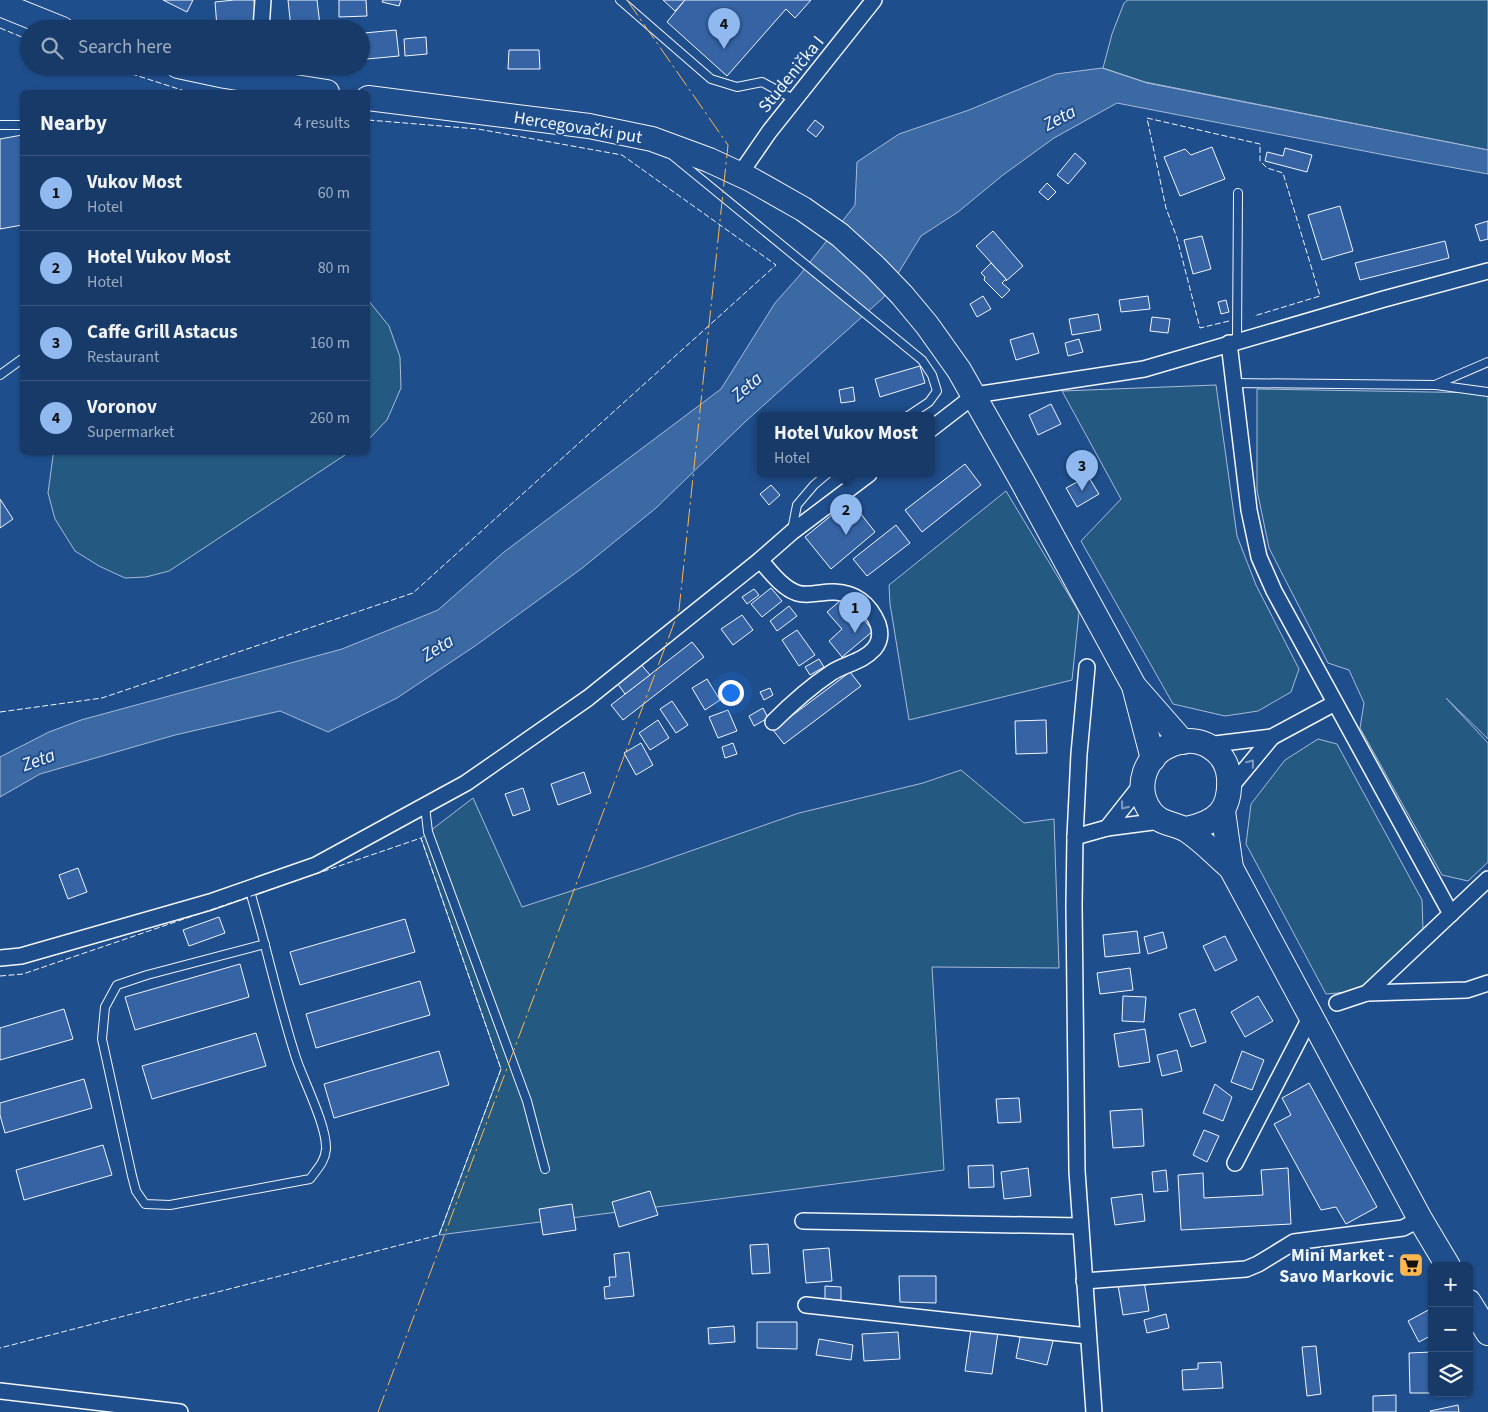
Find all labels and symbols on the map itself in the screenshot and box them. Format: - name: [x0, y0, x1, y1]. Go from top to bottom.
- pin: 4: [708, 8, 740, 49]
- street label: Studenička I: [753, 30, 830, 118]
- water label: Zeta: [1037, 98, 1081, 139]
- street label: Hercegovački put: [512, 105, 644, 150]
- water label: Zeta: [724, 366, 769, 409]
- pin: 3: [1066, 450, 1098, 491]
- pin: 2: [830, 494, 862, 535]
- pin: 1: [839, 592, 871, 633]
- water label: Zeta: [415, 628, 459, 669]
- your location: [718, 680, 744, 706]
- water label: Zeta: [17, 742, 59, 779]
- one-way arrow: [1245, 760, 1253, 769]
- one-way arrow: [1122, 800, 1130, 809]
- place label: Mini Market - Savo Markovic: [1279, 1243, 1395, 1289]
- supermarket icon: Mini Market - Savo Markovic: [1398, 1252, 1424, 1278]

